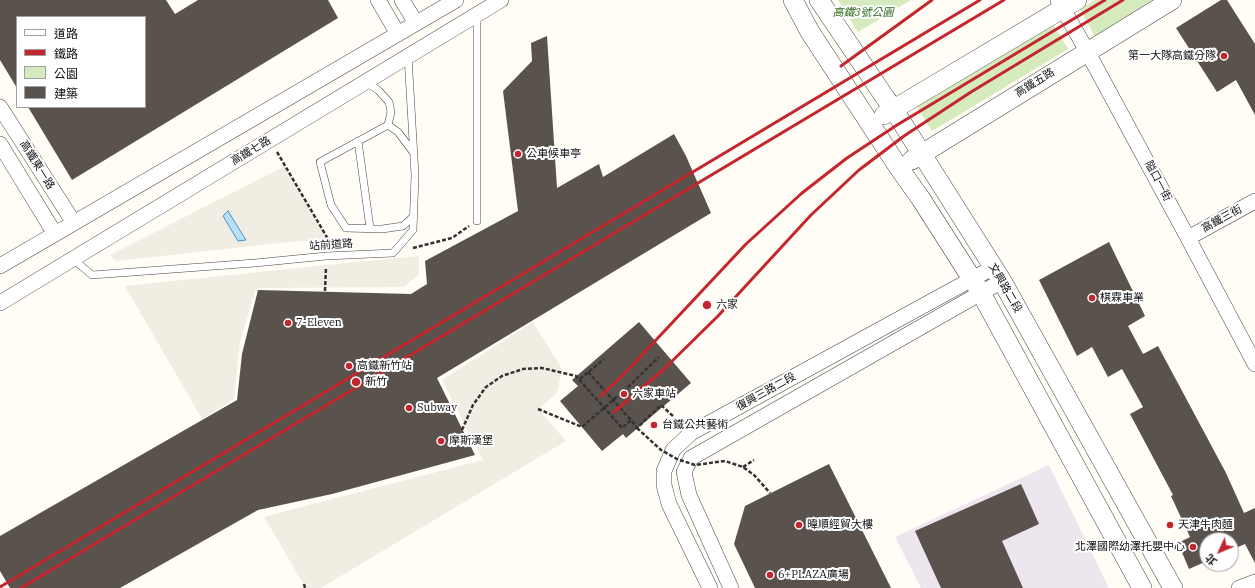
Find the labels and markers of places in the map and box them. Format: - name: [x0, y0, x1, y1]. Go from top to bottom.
- place label: 第一大隊高鐵分隊: [1128, 49, 1216, 63]
- marker: 第一大隊高鐵分隊: [1219, 51, 1229, 61]
- place label: 公車候車亭: [526, 147, 581, 161]
- marker: 公車候車亭: [513, 149, 523, 159]
- place label: 棋霖車業: [1100, 291, 1144, 305]
- marker: 棋霖車業: [1087, 293, 1097, 303]
- place label: 六家: [716, 298, 738, 312]
- marker: 六家: [701, 299, 713, 311]
- place label: 7-Eleven: [296, 316, 342, 330]
- marker: 7-Eleven: [283, 318, 293, 328]
- place label: 高鐵新竹站: [357, 359, 412, 373]
- marker: 高鐵新竹站: [344, 361, 354, 371]
- place label: 新竹: [365, 375, 387, 389]
- marker: 新竹: [350, 376, 362, 388]
- place label: 六家車站: [632, 387, 676, 401]
- marker: 六家車站: [619, 389, 629, 399]
- place label: Subway: [417, 401, 457, 415]
- marker: Subway: [404, 403, 414, 413]
- place label: 台鐵公共藝術: [662, 418, 728, 432]
- marker: 台鐵公共藝術: [649, 420, 659, 430]
- place label: 摩斯漢堡: [449, 434, 493, 448]
- marker: 摩斯漢堡: [436, 436, 446, 446]
- place label: 暐順經貿大樓: [807, 518, 873, 532]
- place label: 天津牛肉麵: [1178, 518, 1233, 532]
- marker: 暐順經貿大樓: [794, 520, 804, 530]
- marker: 天津牛肉麵: [1165, 520, 1175, 530]
- place label: 北澤國際幼澤托嬰中心: [1075, 540, 1185, 554]
- marker: 北澤國際幼澤托嬰中心: [1188, 542, 1198, 552]
- place label: 6+PLAZA廣場: [778, 568, 849, 582]
- marker: 6+PLAZA廣場: [765, 570, 775, 580]

